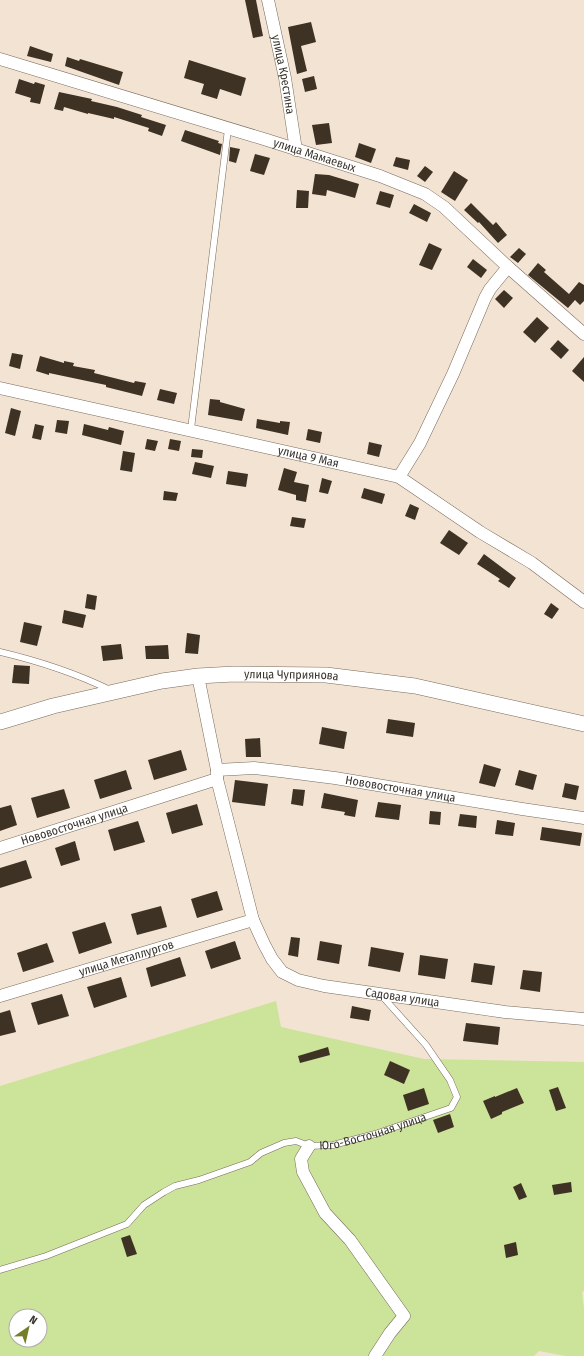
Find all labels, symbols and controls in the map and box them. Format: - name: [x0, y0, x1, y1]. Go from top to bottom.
- street label: улица Крестина: [269, 33, 297, 115]
- street label: улица Мамаевых: [272, 135, 358, 175]
- street label: улица 9 Мая: [277, 443, 340, 470]
- street label: улица Чуприянова: [244, 667, 340, 684]
- street label: Нововосточная улица: [344, 773, 457, 805]
- street label: Нововосточная улица: [19, 801, 130, 848]
- street label: улица Металлургов: [77, 937, 176, 979]
- street label: Садовая улица: [364, 985, 441, 1010]
- street label: Юго-Восточная улица: [319, 1110, 428, 1153]
- north arrow: [8, 1308, 48, 1348]
- text: N: [27, 1313, 40, 1327]

